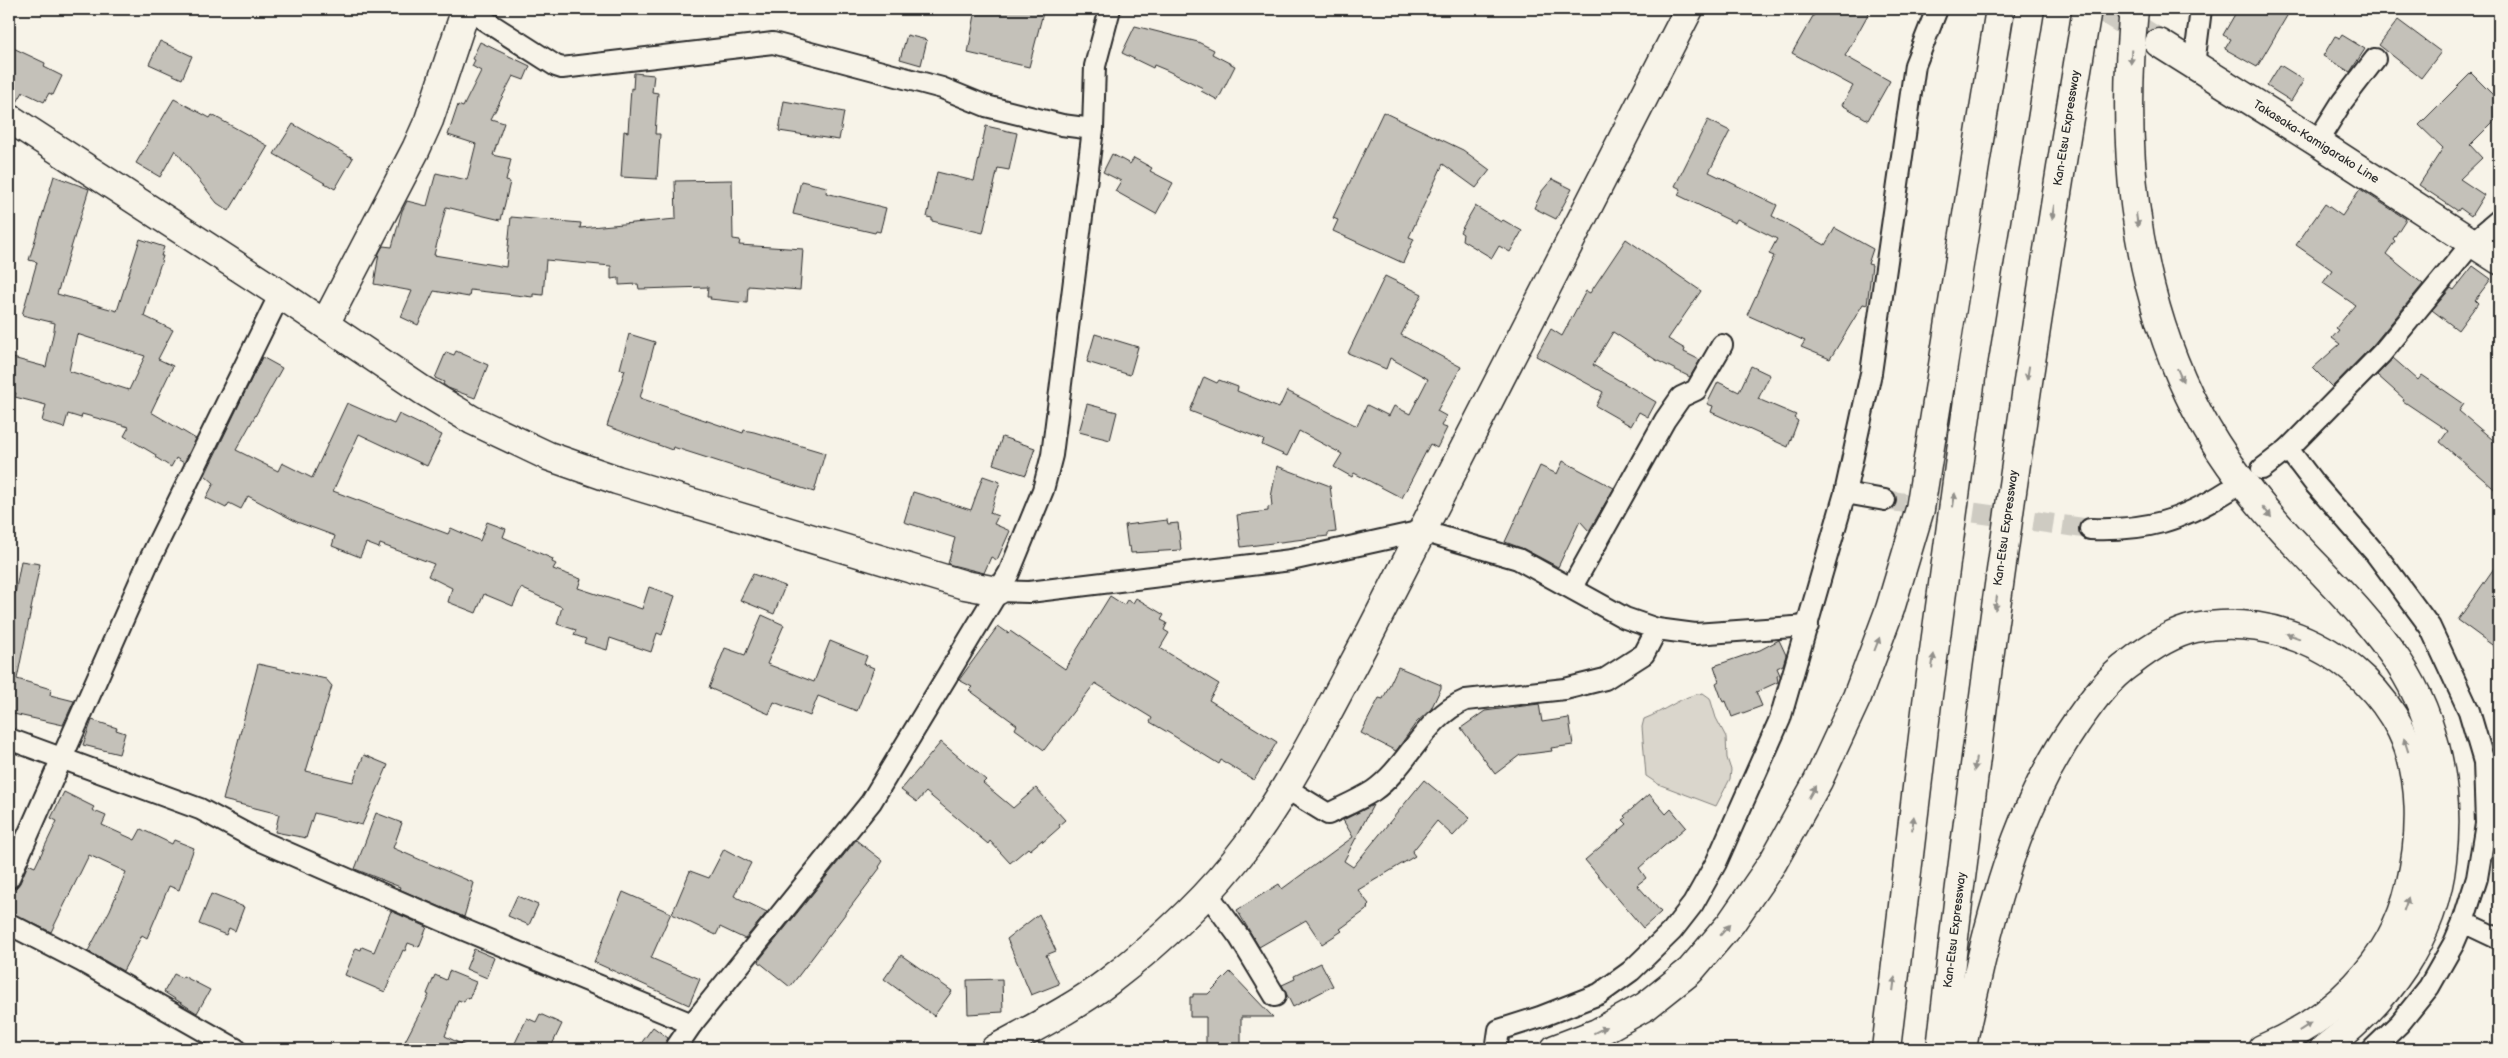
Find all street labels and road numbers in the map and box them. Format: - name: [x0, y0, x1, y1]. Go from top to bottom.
- street label: Kan-Etsu Expressway: [2050, 69, 2084, 187]
- street label: Takasaka-Kamigarako Line: [2250, 97, 2382, 187]
- street label: Kan-Etsu Expressway: [1990, 469, 2022, 587]
- street label: Kan-Etsu Expressway: [1940, 871, 1970, 989]

